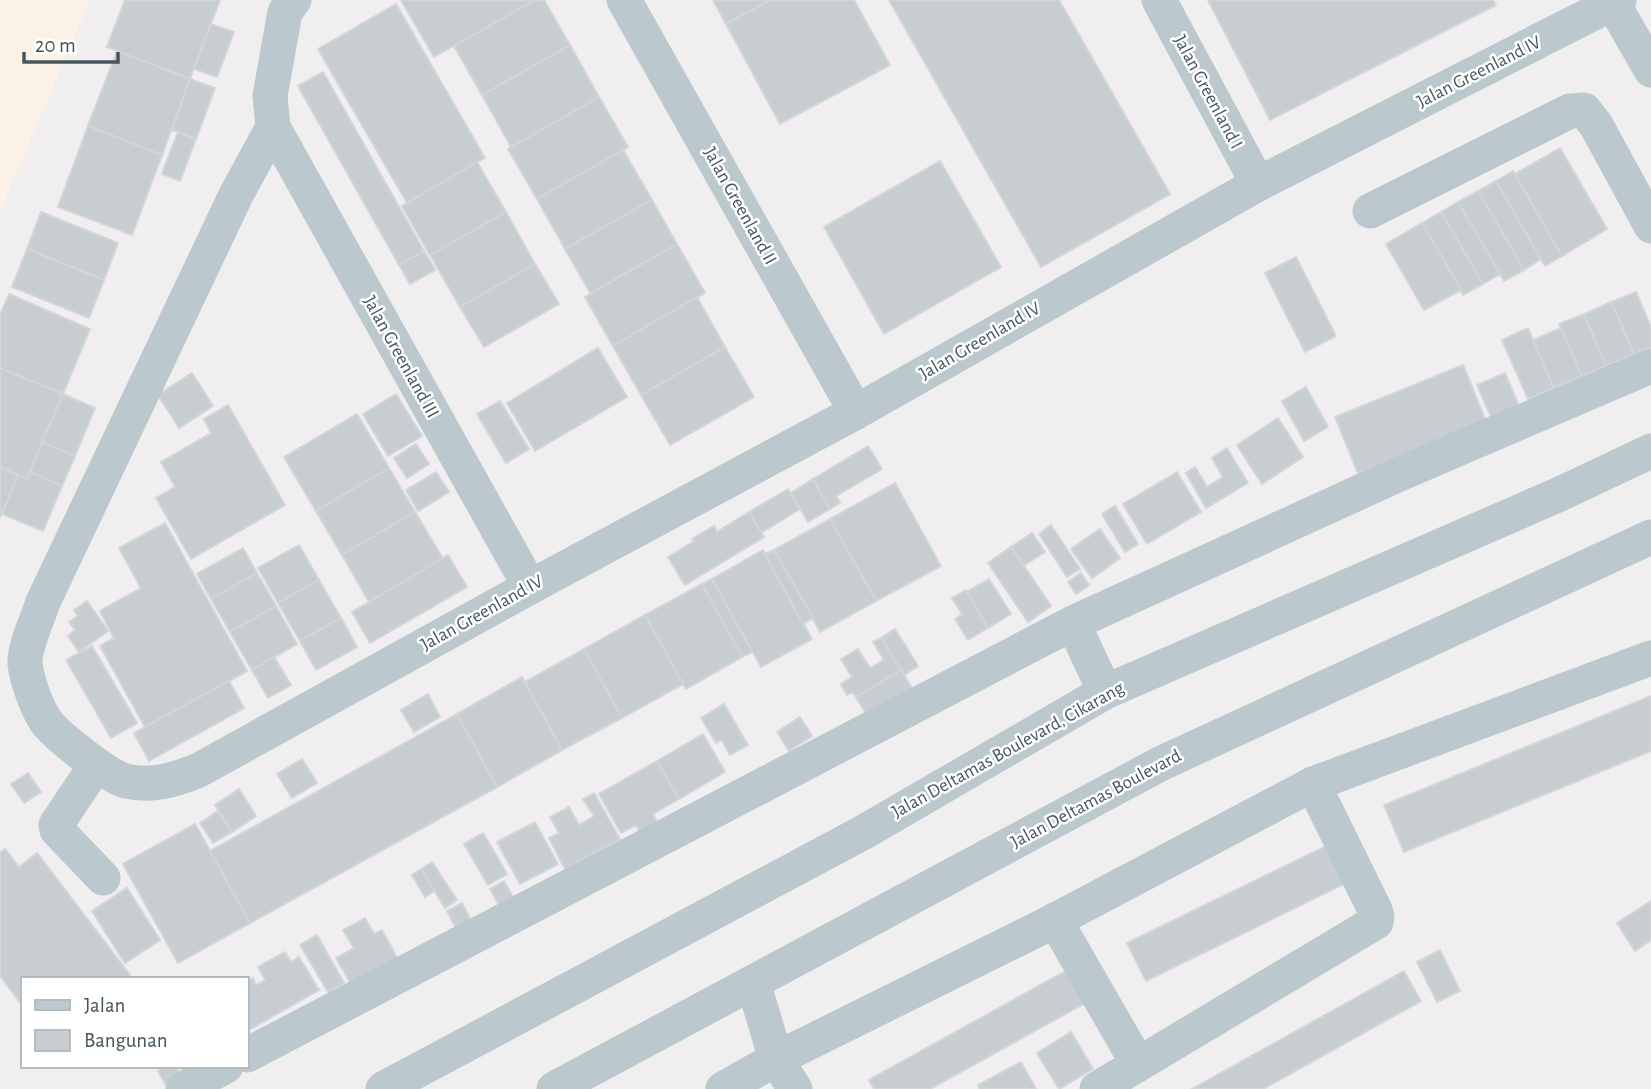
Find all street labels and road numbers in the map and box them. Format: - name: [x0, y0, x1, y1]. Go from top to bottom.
- street label: Jalan Greenland I: [1170, 32, 1246, 152]
- street label: Jalan Greenland IV: [1414, 32, 1544, 111]
- street label: Jalan Greenland II: [700, 144, 780, 268]
- street label: Jalan Greenland III: [360, 293, 442, 421]
- street label: Jalan Greenland IV: [916, 299, 1044, 383]
- street label: Jalan Greenland IV: [418, 571, 547, 654]
- street label: Jalan Deltamas Boulevard, Cikarang: [888, 676, 1128, 824]
- street label: Jalan Deltamas Boulevard: [1007, 744, 1185, 854]

